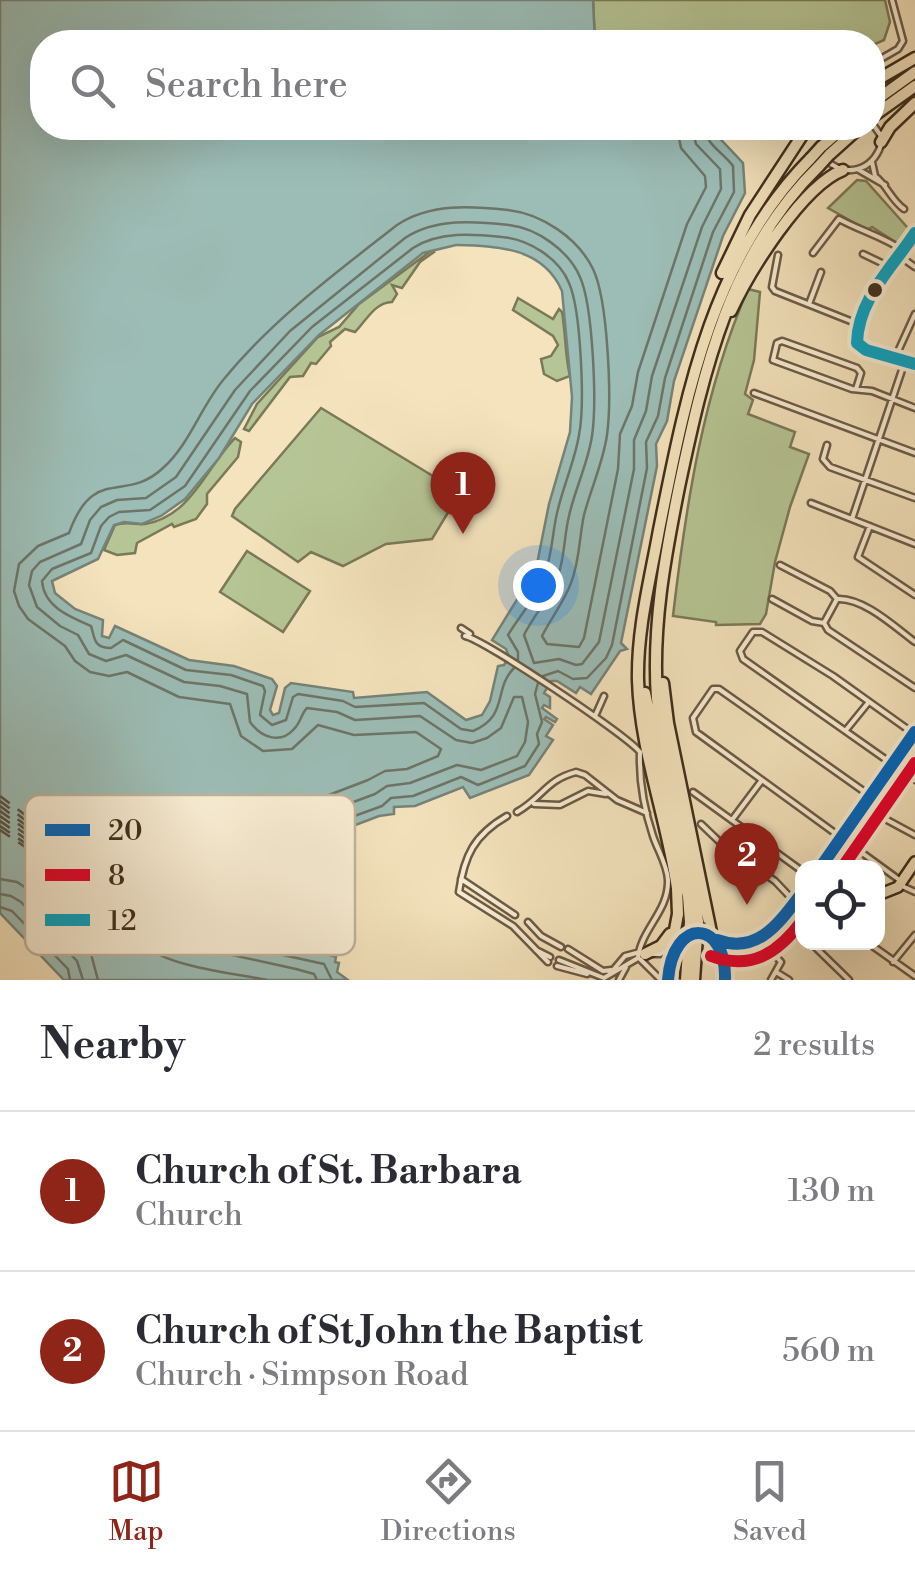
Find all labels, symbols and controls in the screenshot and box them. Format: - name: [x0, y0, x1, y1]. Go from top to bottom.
- search box: [30, 30, 885, 140]
- icon: search: [65, 58, 120, 113]
- text: Search here: [145, 62, 348, 109]
- unlabelled marker: [865, 280, 885, 300]
- pin: 1: [430, 452, 496, 534]
- your location: [513, 560, 564, 611]
- legend: [25, 795, 355, 955]
- text: 20: [108, 814, 143, 849]
- pin: 2: [714, 822, 780, 905]
- text: 8: [108, 859, 125, 894]
- map controls: [795, 860, 885, 950]
- button: locate: [795, 860, 885, 950]
- text: 12: [108, 904, 137, 939]
- text: Nearby: [40, 1019, 185, 1072]
- text: 2 results: [753, 1025, 875, 1065]
- text: Church of St. Barbara: [135, 1148, 522, 1195]
- text: 1: [65, 1171, 80, 1211]
- text: 130 m: [788, 1171, 875, 1211]
- text: Church: [135, 1195, 243, 1235]
- text: Church of St John the Baptist: [135, 1308, 643, 1355]
- text: 2: [62, 1331, 83, 1371]
- text: 560 m: [782, 1331, 875, 1371]
- text: Church · Simpson Road: [135, 1355, 468, 1395]
- tab: Map: [109, 1454, 164, 1549]
- tab: Directions: [381, 1454, 516, 1549]
- tab: Saved: [733, 1454, 806, 1549]

